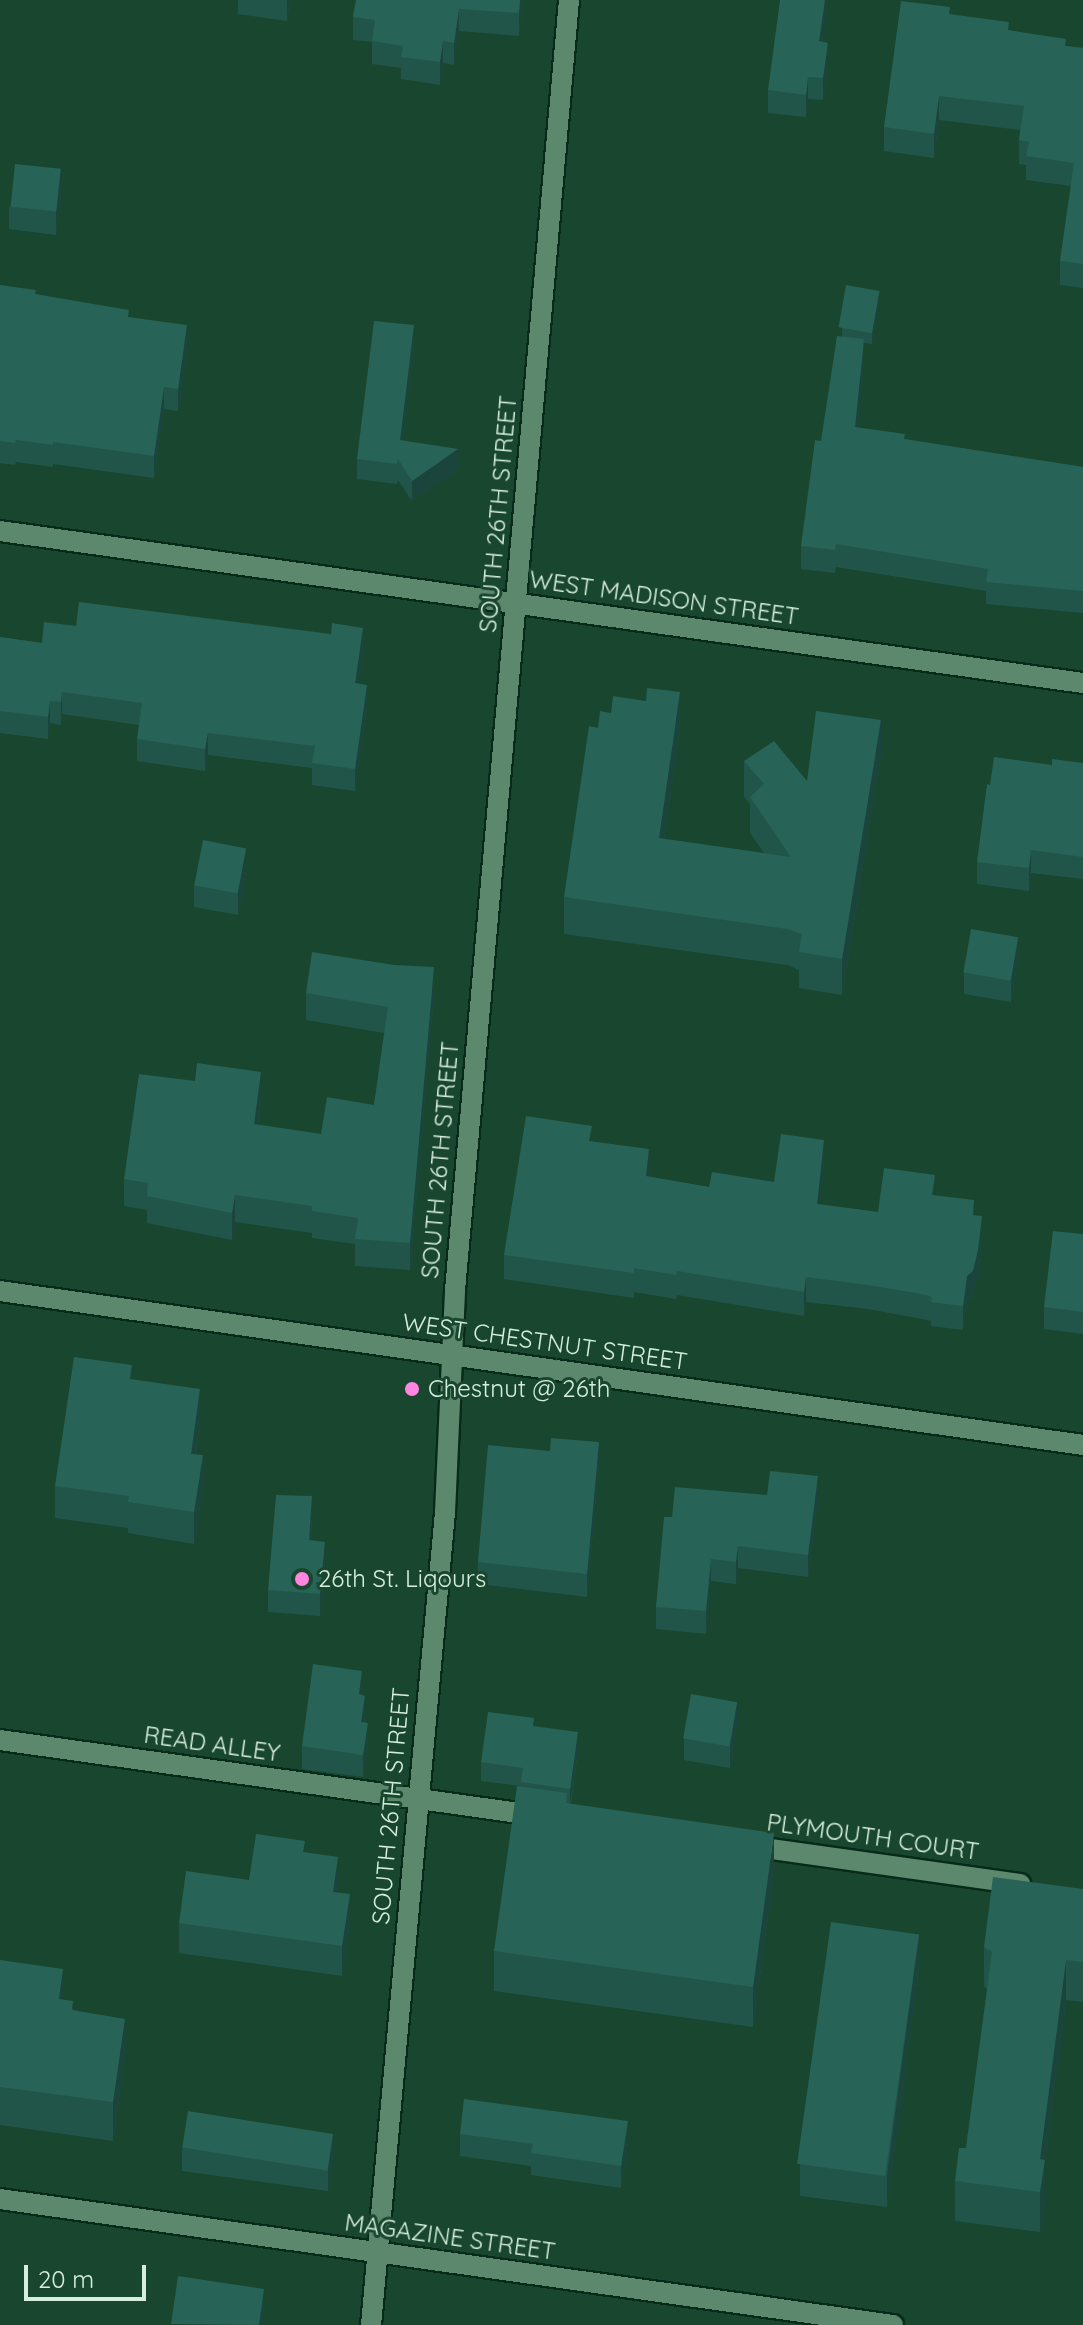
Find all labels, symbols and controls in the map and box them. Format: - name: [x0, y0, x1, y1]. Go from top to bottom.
- street label: SOUTH 26TH STREET: [473, 394, 523, 634]
- street label: WEST MADISON STREET: [527, 565, 801, 631]
- street label: SOUTH 26TH STREET: [415, 1040, 465, 1280]
- street label: WEST CHESTNUT STREET: [401, 1308, 689, 1376]
- place label: Chestnut @ 26th: [428, 1375, 610, 1403]
- marker: Chestnut @ 26th: [403, 1380, 421, 1398]
- place label: 26th St. Liqours: [318, 1565, 486, 1593]
- marker: 26th St. Liqours: [293, 1570, 311, 1588]
- street label: SOUTH 26TH STREET: [366, 1686, 416, 1926]
- street label: READ ALLEY: [142, 1720, 282, 1768]
- street label: PLYMOUTH COURT: [765, 1808, 981, 1866]
- street label: MAGAZINE STREET: [343, 2208, 557, 2266]
- scale bar: [28, 2249, 150, 2299]
- text: 20 m: [38, 2264, 94, 2294]

